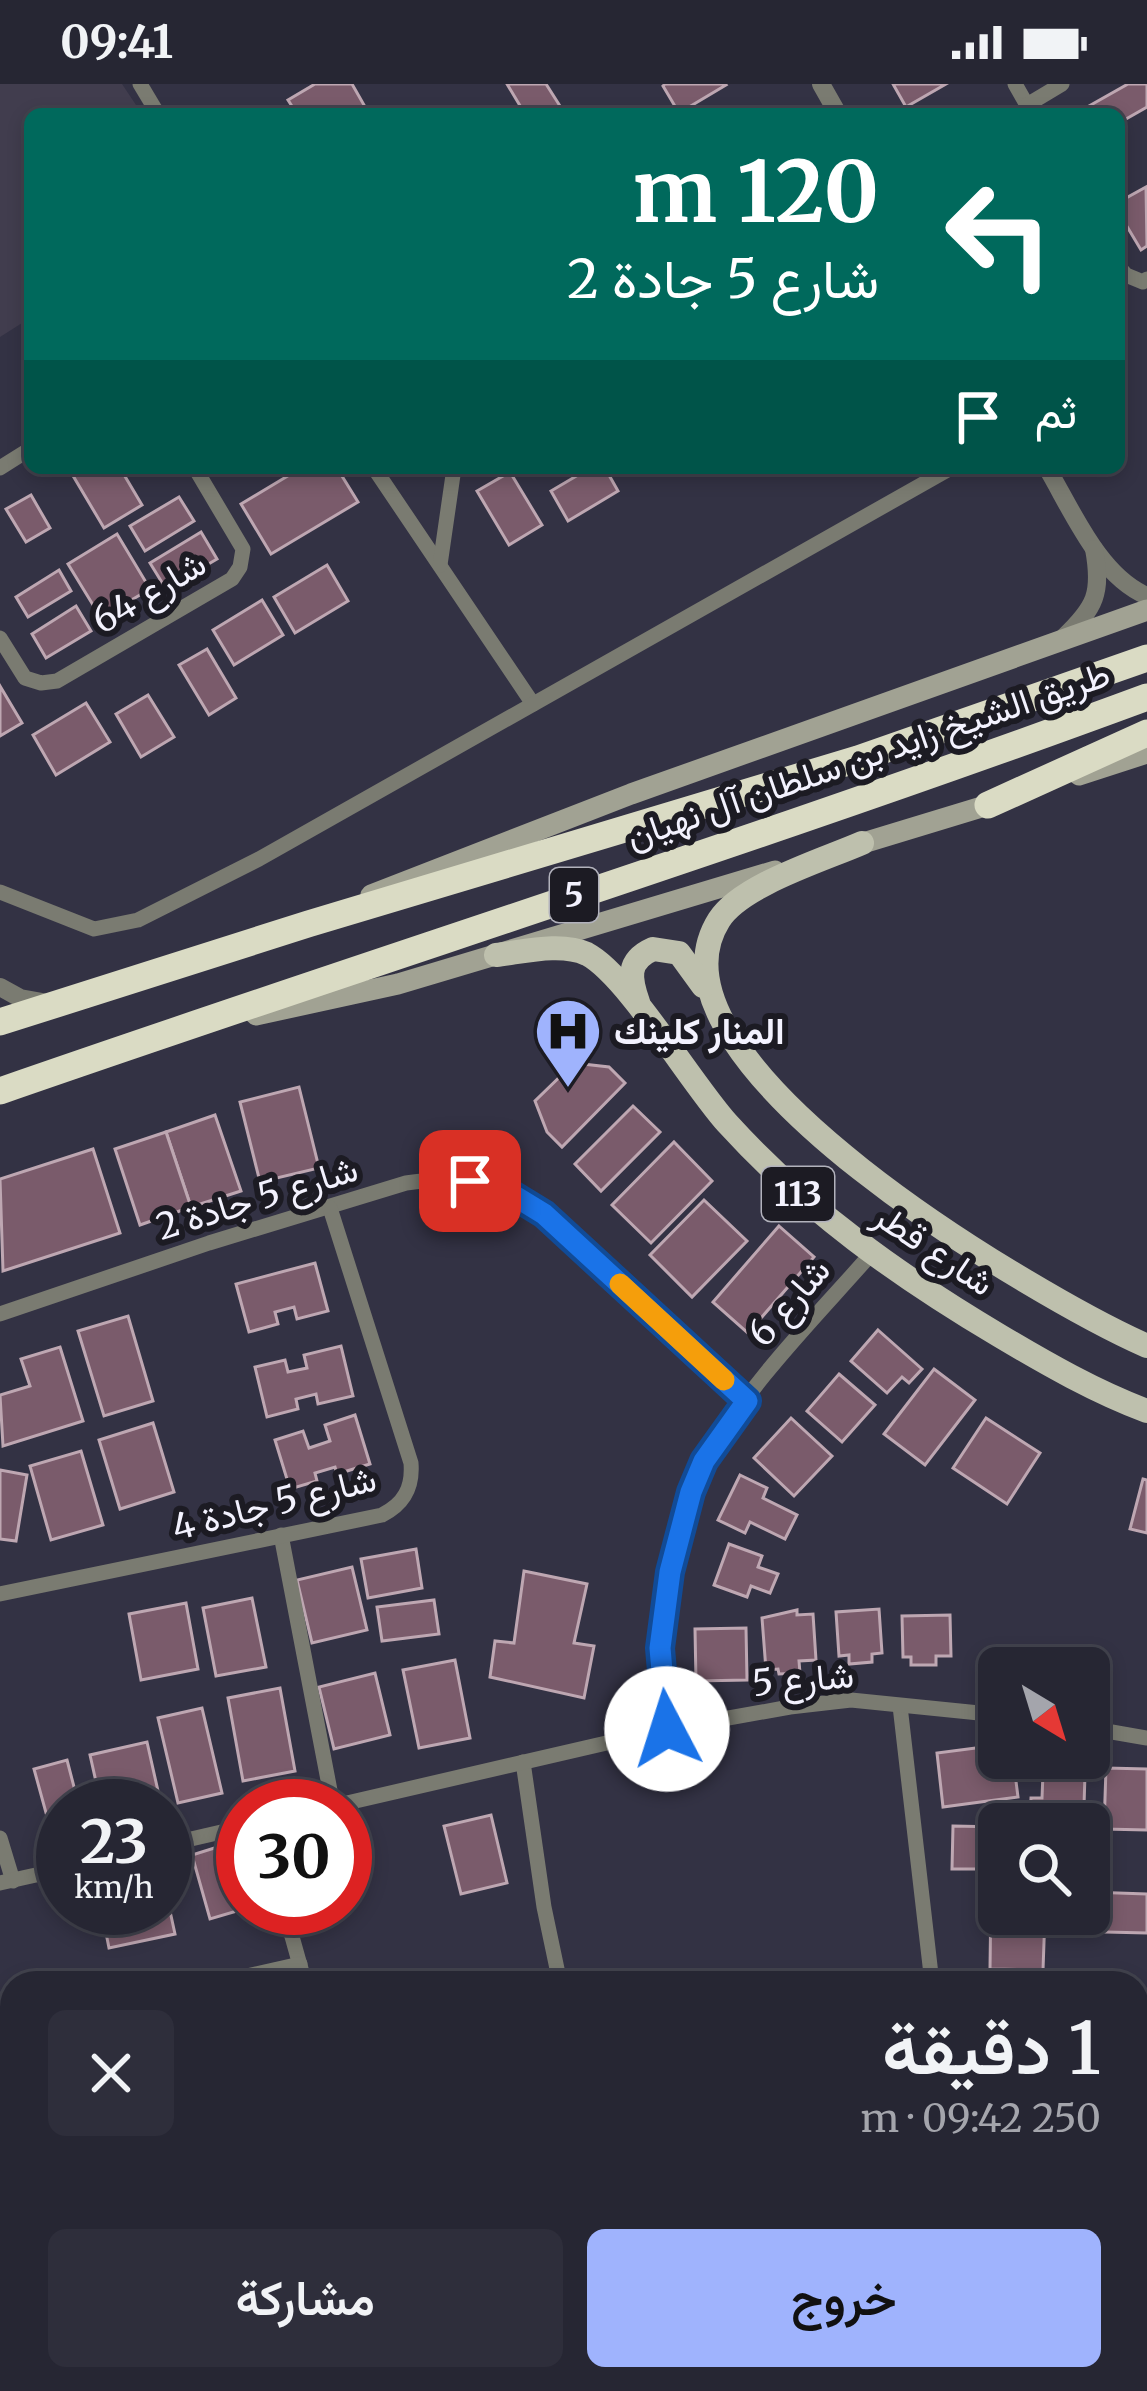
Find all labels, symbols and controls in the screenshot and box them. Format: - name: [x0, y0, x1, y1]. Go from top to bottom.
- text: 09:41: [60, 14, 173, 70]
- text: 120 m: [632, 139, 879, 245]
- icon: left: [921, 156, 1077, 312]
- text: شارع 5 جادة 2: [567, 245, 879, 313]
- icon: arrive: [945, 384, 1011, 450]
- text: ثم: [1035, 384, 1077, 440]
- street label: شارع 64: [84, 541, 215, 645]
- street label: طريق الشيخ زايد بن سلطان آل نهيان: [620, 651, 1117, 862]
- road number: 5: [550, 868, 598, 922]
- hospital icon: المنار كلينك: [533, 996, 603, 1090]
- place label: المنار كلينك: [614, 1009, 784, 1054]
- pin: [419, 1130, 521, 1232]
- street label: شارع 5 جادة 2: [151, 1146, 364, 1252]
- icon: arrive: [437, 1148, 503, 1214]
- road number: 113: [762, 1167, 834, 1221]
- street label: شارع قطر: [863, 1192, 1003, 1307]
- street label: شارع 6: [738, 1248, 841, 1357]
- street label: شارع 5 جادة 4: [167, 1456, 381, 1552]
- north arrow: [978, 1647, 1110, 1779]
- map controls: [978, 1647, 1110, 1935]
- street label: شارع 5: [750, 1652, 856, 1708]
- position arrow: [604, 1666, 730, 1792]
- speed limit sign: 30: [216, 1779, 372, 1935]
- button: search: [978, 1803, 1110, 1935]
- text: 23: [80, 1804, 148, 1879]
- text: km/h: [74, 1868, 154, 1906]
- text: 1 دقيقة: [882, 2003, 1101, 2094]
- button: close: [48, 2010, 174, 2136]
- text: 250 m · 09:42: [860, 2094, 1101, 2143]
- button: مشاركة: [48, 2229, 563, 2367]
- button: خروج: [587, 2229, 1101, 2367]

